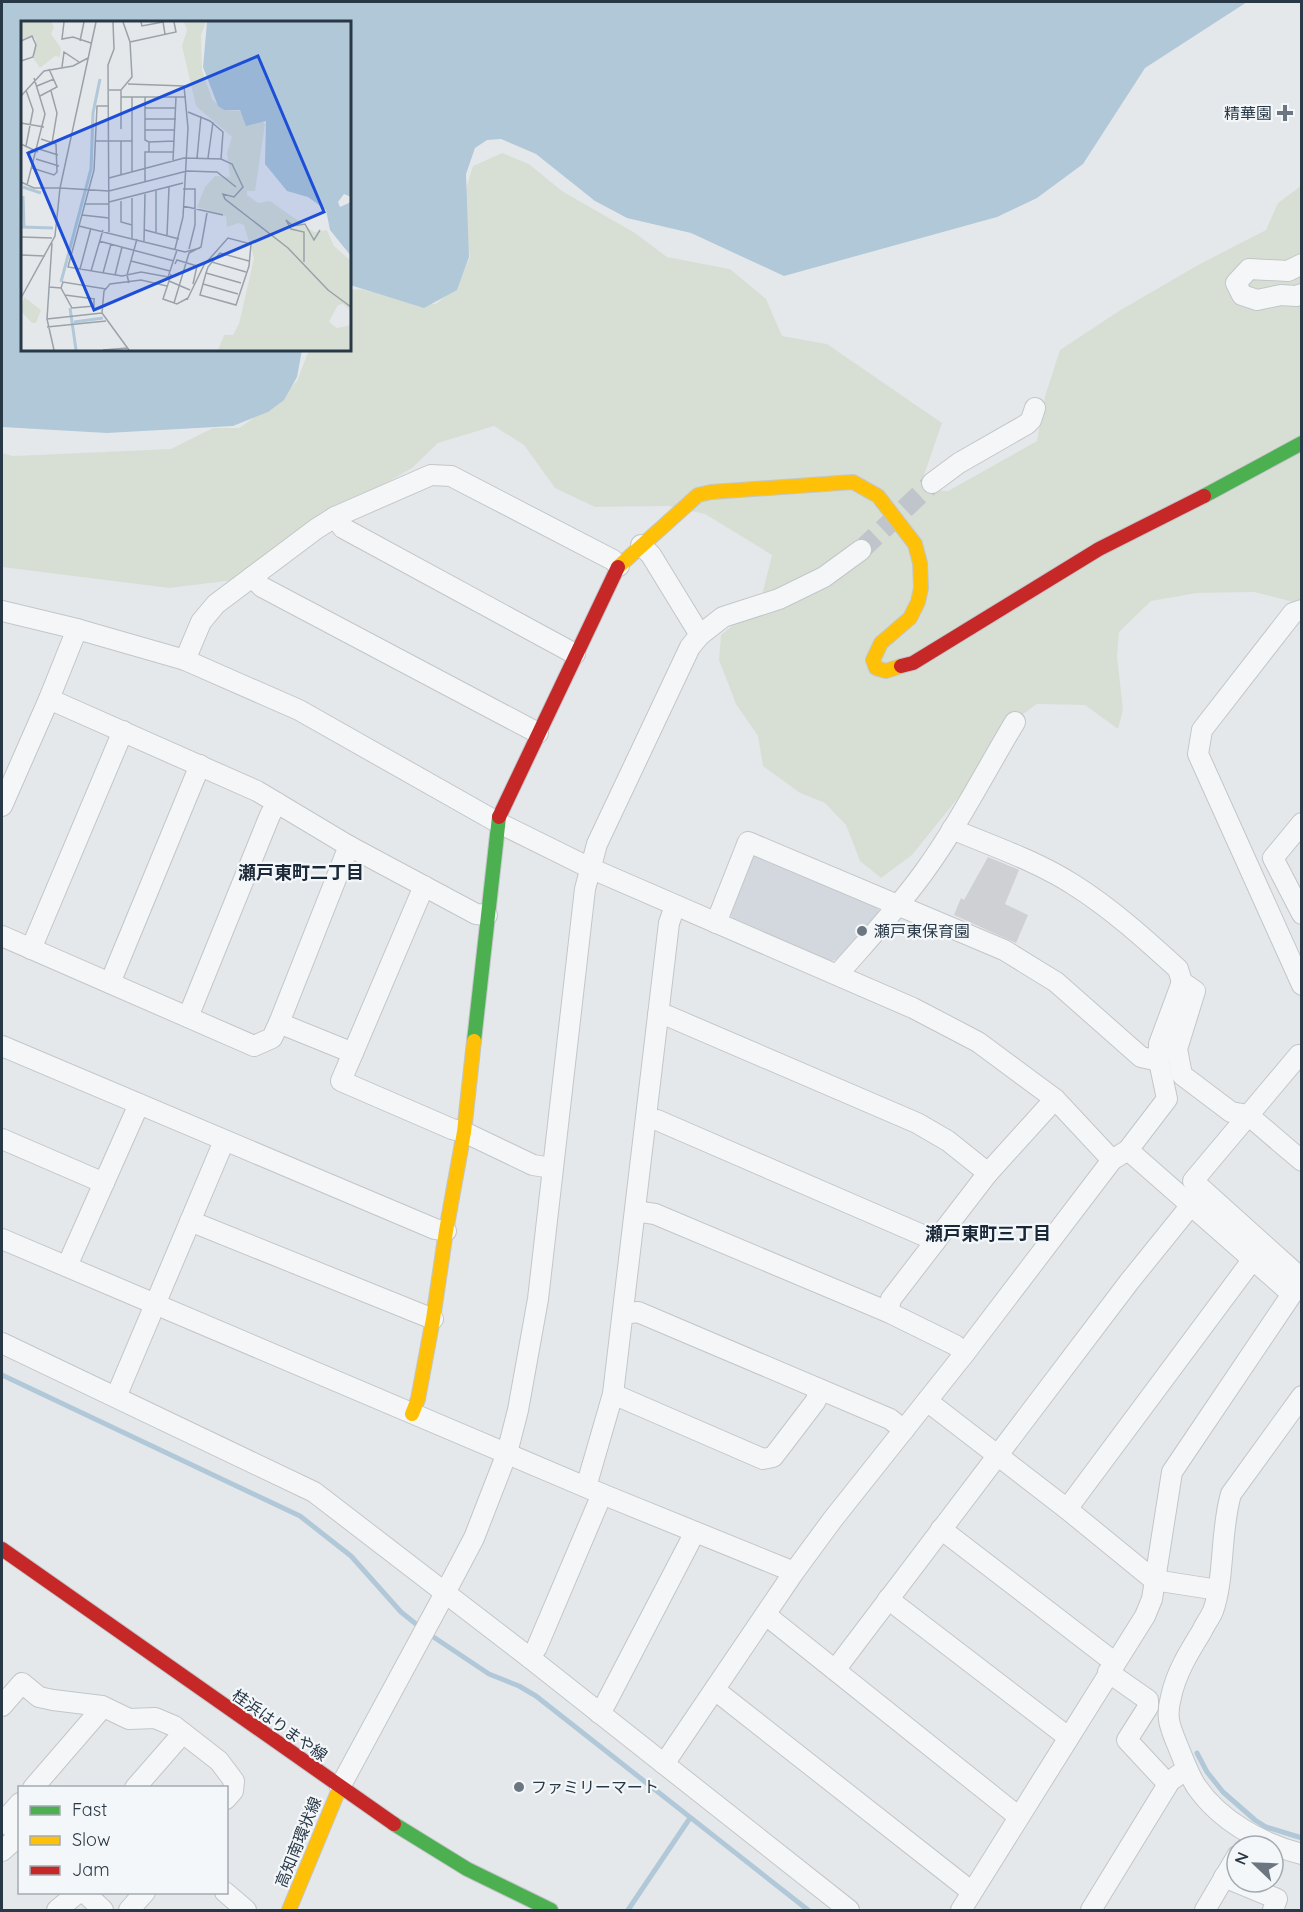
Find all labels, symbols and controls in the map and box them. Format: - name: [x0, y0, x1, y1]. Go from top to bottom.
- inset map: [21, 21, 351, 351]
- place label: 精華園: [1224, 103, 1272, 123]
- marker: 精華園: [1276, 104, 1294, 122]
- district label: 瀬戸東町二丁目: [238, 861, 364, 884]
- place label: 瀬戸東保育園: [874, 921, 970, 941]
- marker: 瀬戸東保育園: [855, 924, 869, 938]
- district label: 瀬戸東町三丁目: [925, 1222, 1051, 1245]
- street label: 桂浜はりまや線: [228, 1685, 332, 1765]
- place label: ファミリーマート: [531, 1777, 659, 1797]
- marker: ファミリーマート: [512, 1780, 526, 1794]
- legend: [18, 1786, 228, 1894]
- street label: 高知南環状線: [271, 1794, 325, 1890]
- text: Fast: [72, 1798, 107, 1821]
- text: Slow: [72, 1828, 110, 1851]
- north arrow: [1225, 1834, 1285, 1894]
- text: N: [1230, 1849, 1253, 1867]
- text: Jam: [72, 1858, 110, 1881]

